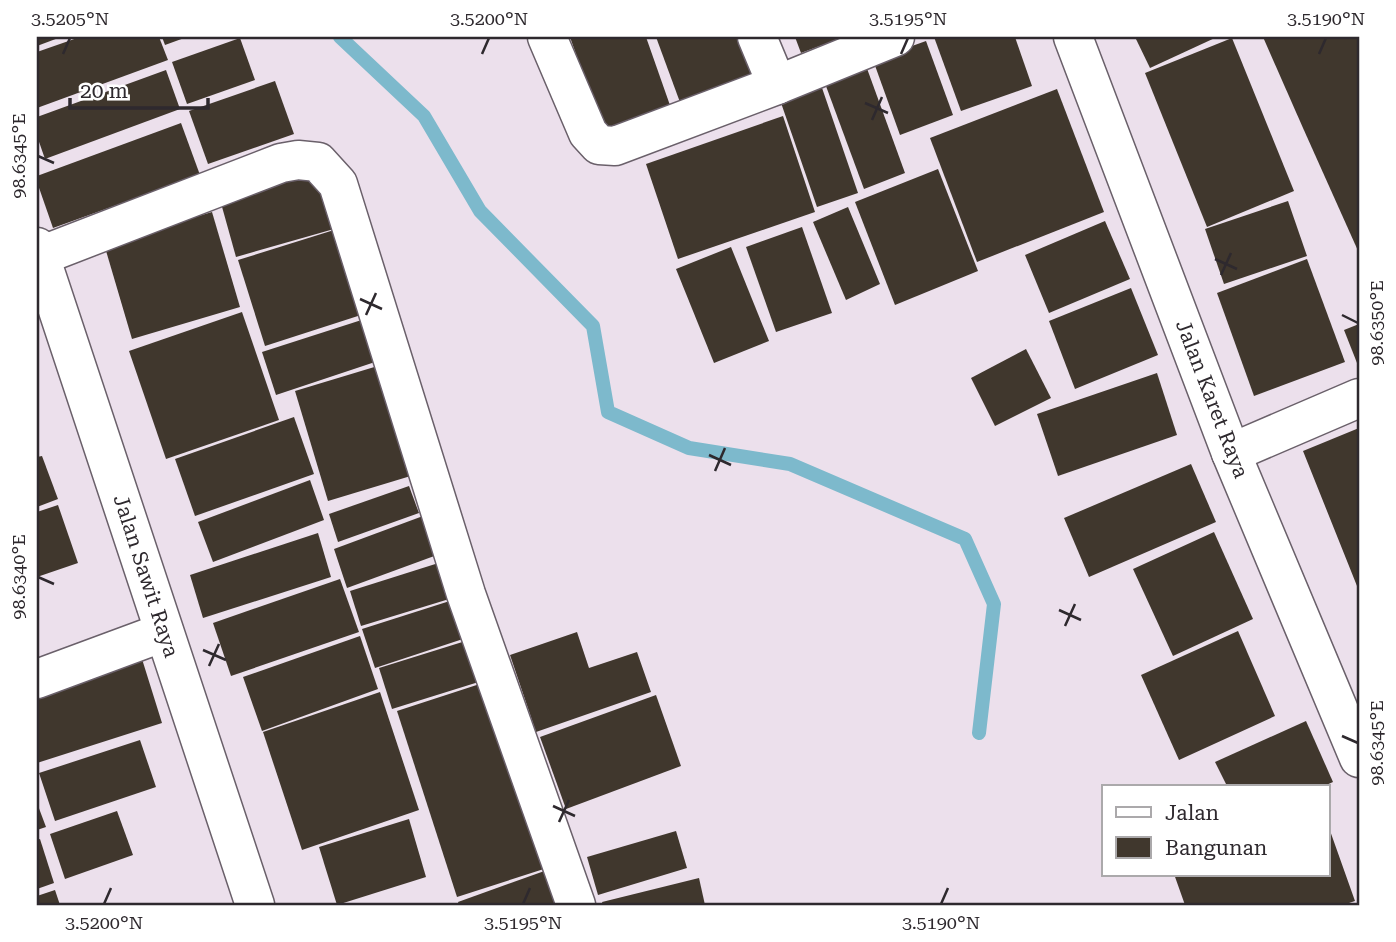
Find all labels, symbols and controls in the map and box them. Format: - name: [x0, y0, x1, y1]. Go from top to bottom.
- text: 3.5205°N: [31, 8, 109, 29]
- text: 3.5200°N: [450, 8, 528, 29]
- text: 3.5195°N: [869, 8, 947, 29]
- text: 3.5190°N: [1287, 8, 1365, 29]
- scale bar: [70, 66, 208, 110]
- text: 20 m: [80, 79, 128, 103]
- text: 98.6345°E: [8, 113, 29, 199]
- text: 98.6350°E: [1366, 280, 1387, 366]
- street label: Jalan Karet Raya: [1171, 316, 1253, 482]
- street label: Jalan Sawit Raya: [108, 492, 184, 661]
- text: 98.6340°E: [8, 534, 29, 620]
- text: 98.6345°E: [1366, 700, 1387, 786]
- legend: [1102, 785, 1330, 876]
- text: Jalan: [1165, 801, 1220, 825]
- text: Bangunan: [1165, 836, 1268, 860]
- text: 3.5200°N: [65, 912, 143, 933]
- text: 3.5195°N: [484, 912, 562, 933]
- text: 3.5190°N: [902, 912, 980, 933]

